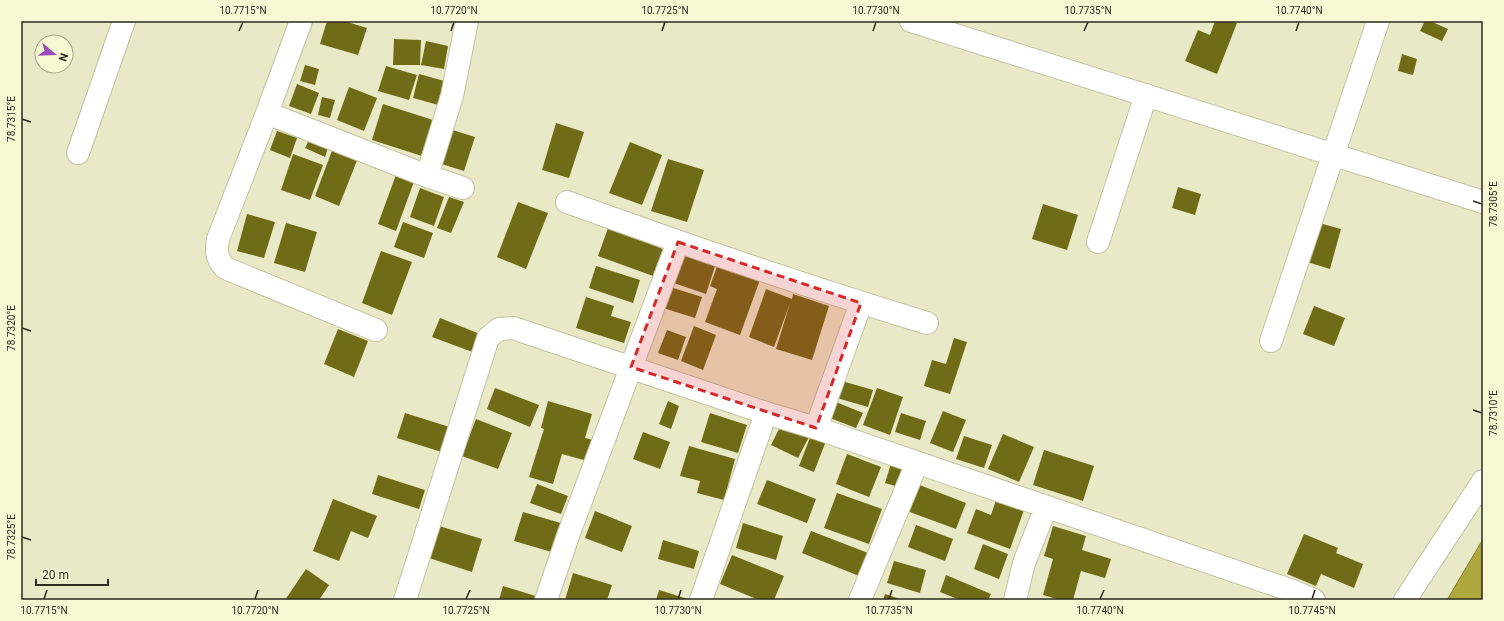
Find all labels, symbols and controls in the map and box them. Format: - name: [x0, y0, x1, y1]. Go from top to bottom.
- text: 10.7715°N: [219, 5, 267, 16]
- text: 10.7720°N: [430, 5, 478, 16]
- text: 10.7725°N: [641, 5, 689, 16]
- text: 10.7730°N: [852, 5, 900, 16]
- text: 10.7735°N: [1064, 5, 1112, 16]
- text: 10.7740°N: [1275, 5, 1323, 16]
- north arrow: [34, 34, 74, 74]
- text: N: [55, 51, 70, 63]
- text: 78.7315°E: [6, 96, 17, 142]
- text: 78.7305°E: [1488, 181, 1499, 227]
- text: 78.7320°E: [6, 305, 17, 351]
- text: 78.7310°E: [1488, 390, 1499, 436]
- text: 78.7325°E: [6, 514, 17, 560]
- scale bar: [36, 561, 108, 587]
- text: 20 m: [42, 568, 69, 582]
- text: 10.7715°N: [20, 605, 68, 616]
- text: 10.7720°N: [231, 605, 279, 616]
- text: 10.7725°N: [442, 605, 490, 616]
- text: 10.7730°N: [654, 605, 702, 616]
- text: 10.7735°N: [865, 605, 913, 616]
- text: 10.7740°N: [1076, 605, 1124, 616]
- text: 10.7745°N: [1288, 605, 1336, 616]

